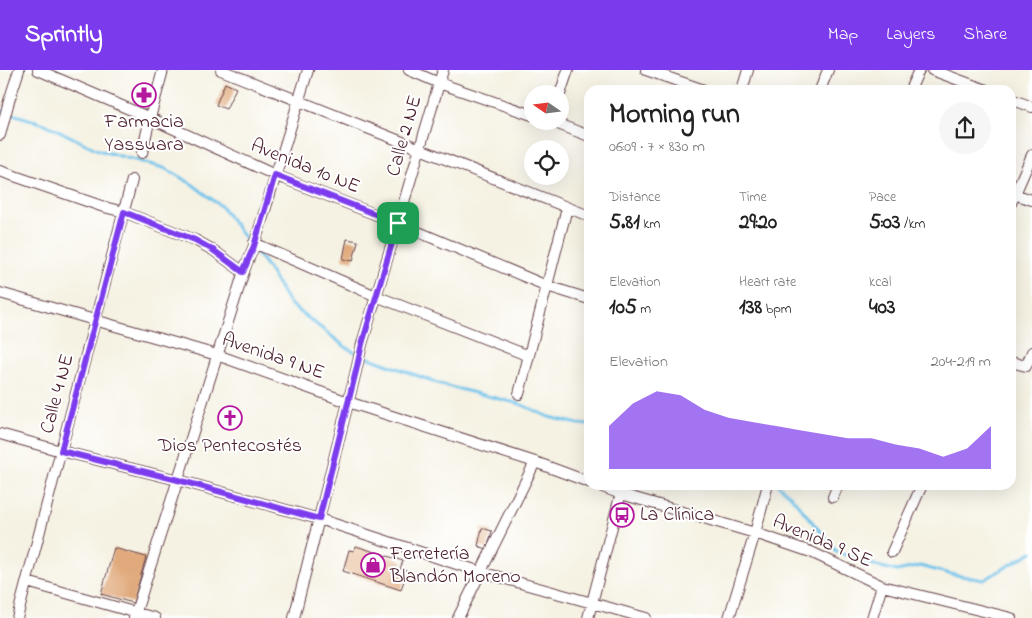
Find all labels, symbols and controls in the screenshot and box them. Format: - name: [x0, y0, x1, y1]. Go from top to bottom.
- text: Sprintly: [25, 18, 103, 53]
- text: Map: [828, 22, 858, 48]
- text: Layers: [886, 22, 936, 48]
- text: Share: [964, 22, 1007, 48]
- pharmacy icon: Farmacia Yassuara: [131, 82, 157, 108]
- north arrow: [524, 85, 569, 130]
- map controls: [524, 85, 569, 185]
- street label: Calle 2 NE: [380, 92, 430, 180]
- text: Morning run: [609, 95, 740, 136]
- button: share: [939, 102, 991, 154]
- place label: Farmacia Yassuara: [103, 108, 184, 160]
- street label: Avenida 10 NE: [246, 132, 364, 202]
- text: 06:09 · 7 × 830 m: [609, 135, 705, 159]
- button: locate: [524, 140, 569, 185]
- text: Distance: [609, 187, 661, 208]
- text: Time: [739, 187, 767, 208]
- text: Pace: [869, 187, 896, 208]
- pin: [377, 202, 419, 244]
- text: 5.81: [609, 208, 640, 238]
- text: 29:20: [739, 208, 777, 238]
- text: 5:03: [869, 208, 901, 238]
- icon: arrive: [384, 209, 412, 237]
- text: km: [640, 214, 660, 235]
- text: /km: [901, 214, 925, 235]
- text: Elevation: [609, 272, 660, 293]
- text: Heart rate: [739, 272, 796, 293]
- text: kcal: [869, 272, 891, 293]
- text: 105: [609, 293, 637, 323]
- text: 138: [739, 293, 762, 323]
- text: 403: [869, 293, 895, 323]
- text: m: [637, 299, 651, 320]
- text: bpm: [762, 299, 792, 320]
- street label: Avenida 9 NE: [218, 326, 328, 388]
- text: Elevation: [609, 350, 668, 374]
- text: 204–219 m: [931, 350, 991, 374]
- street label: Calle 4 NE: [33, 351, 83, 437]
- church icon: Dios Pentecostés: [217, 405, 243, 431]
- place label: Dios Pentecostés: [157, 432, 302, 461]
- place label: La Clínica: [640, 501, 714, 530]
- bus stop icon: La Clínica: [609, 502, 635, 528]
- street label: Avenida 9 SE: [768, 508, 876, 576]
- place label: Ferretería Blandón Moreno: [389, 540, 521, 592]
- shop icon: Ferretería Blandón Moreno: [360, 552, 386, 578]

